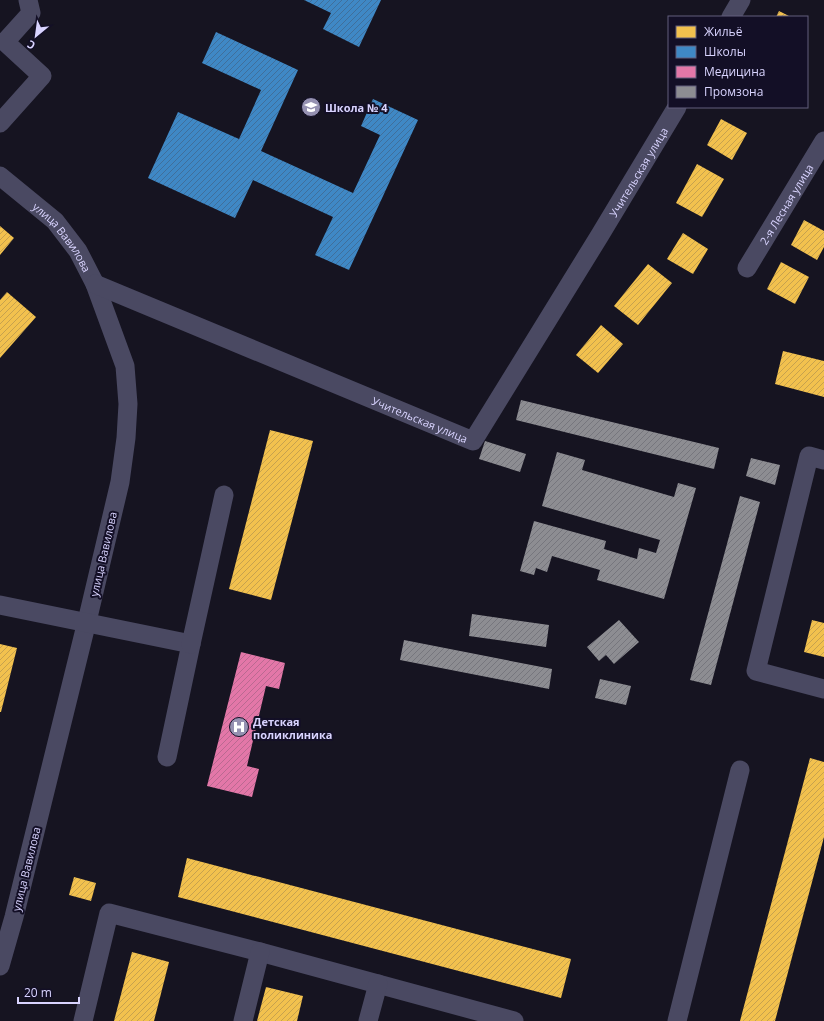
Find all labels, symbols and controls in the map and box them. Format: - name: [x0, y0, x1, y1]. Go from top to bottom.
- north arrow: [16, 16, 56, 56]
- legend: [668, 16, 808, 108]
- text: Жильё: [704, 23, 743, 40]
- text: С: [24, 37, 38, 53]
- text: Школы: [704, 43, 746, 60]
- text: Медицина: [704, 63, 765, 80]
- text: Промзона: [704, 83, 763, 100]
- school or university icon: Школа № 4: [300, 96, 322, 118]
- place label: Школа № 4: [325, 100, 388, 115]
- street label: Учительская улица: [605, 124, 671, 220]
- street label: 2-я Лесная улица: [756, 161, 816, 247]
- street label: улица Вавилова: [30, 198, 95, 274]
- street label: Учительская улица: [370, 392, 470, 446]
- street label: улица Вавилова: [86, 510, 120, 598]
- place label: Детская поликлиника: [253, 714, 333, 742]
- hospital icon: Детская поликлиника: [228, 716, 250, 738]
- street label: улица Вавилова: [8, 825, 44, 913]
- scale bar: [18, 979, 79, 1005]
- text: 20 m: [24, 984, 52, 1001]

